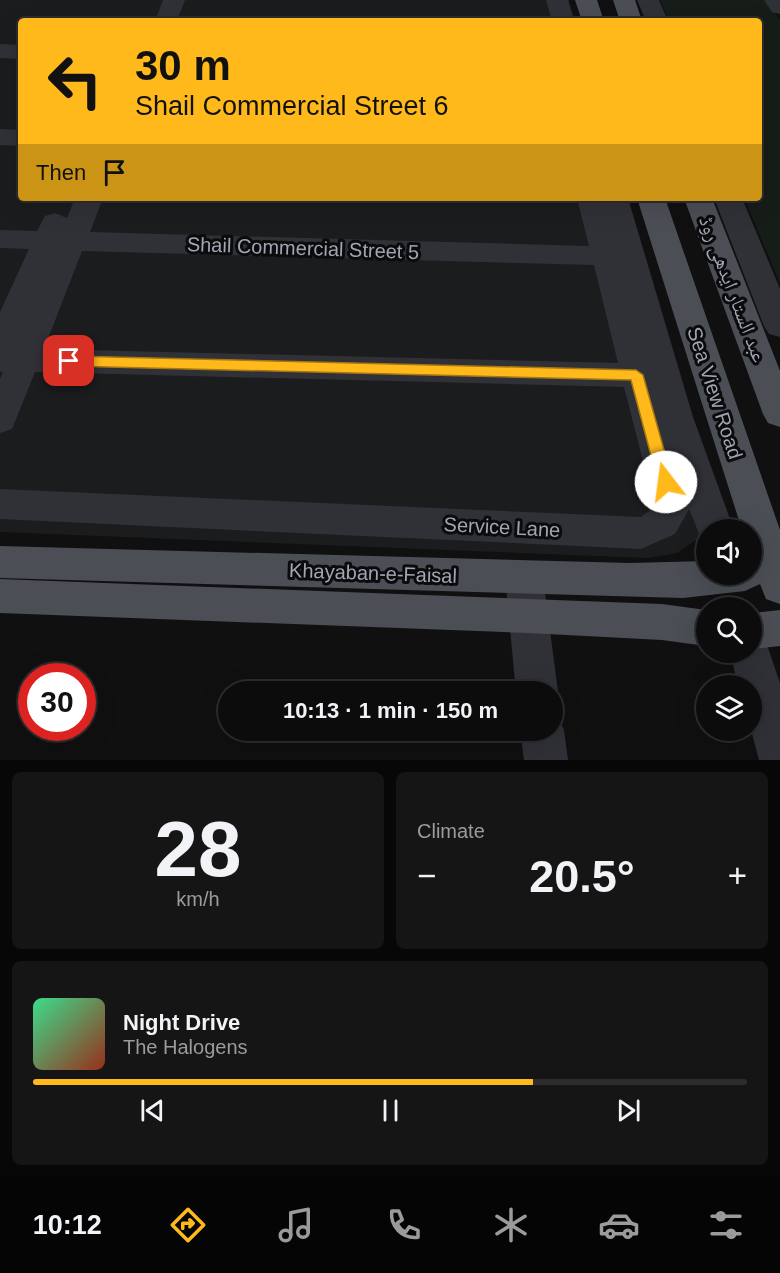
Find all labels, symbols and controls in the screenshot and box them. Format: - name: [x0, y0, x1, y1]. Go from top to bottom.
- icon: left: [36, 42, 114, 120]
- text: 30 m: [135, 42, 231, 89]
- text: Shail Commercial Street 6: [135, 91, 449, 121]
- icon: arrive: [98, 156, 131, 189]
- text: Then: [36, 160, 86, 185]
- street label: عبد الستار ایدھی روڈ: [694, 213, 771, 366]
- street label: Shail Commercial Street 5: [187, 233, 419, 263]
- street label: Sea View Road: [683, 324, 747, 462]
- pin: [43, 335, 94, 386]
- icon: arrive: [52, 344, 85, 377]
- position arrow: [634, 450, 698, 514]
- street label: Service Lane: [443, 513, 561, 541]
- map controls: [696, 519, 762, 741]
- button: sound: [696, 519, 762, 585]
- street label: Khayaban-e-Faisal: [289, 559, 457, 587]
- button: search: [696, 597, 762, 663]
- speed limit sign: 30: [18, 663, 96, 741]
- button: layers: [696, 675, 762, 741]
- text: 10:13 · 1 min · 150 m: [283, 698, 498, 723]
- text: 28: [155, 805, 241, 893]
- text: Climate: [417, 820, 485, 842]
- text: 20.5°: [529, 851, 635, 902]
- text: −: [417, 857, 436, 894]
- text: +: [728, 857, 747, 894]
- text: km/h: [176, 888, 220, 910]
- text: Night Drive: [123, 1010, 240, 1035]
- text: The Halogens: [123, 1036, 248, 1058]
- icon: previous: [136, 1094, 169, 1127]
- icon: pause: [374, 1094, 407, 1127]
- icon: next: [612, 1094, 645, 1127]
- icon: directions: [167, 1204, 209, 1246]
- icon: music: [275, 1204, 317, 1246]
- icon: phone: [383, 1204, 425, 1246]
- icon: climate: [490, 1204, 532, 1246]
- icon: car: [598, 1204, 640, 1246]
- icon: filters: [705, 1204, 747, 1246]
- text: 10:12: [33, 1210, 102, 1240]

